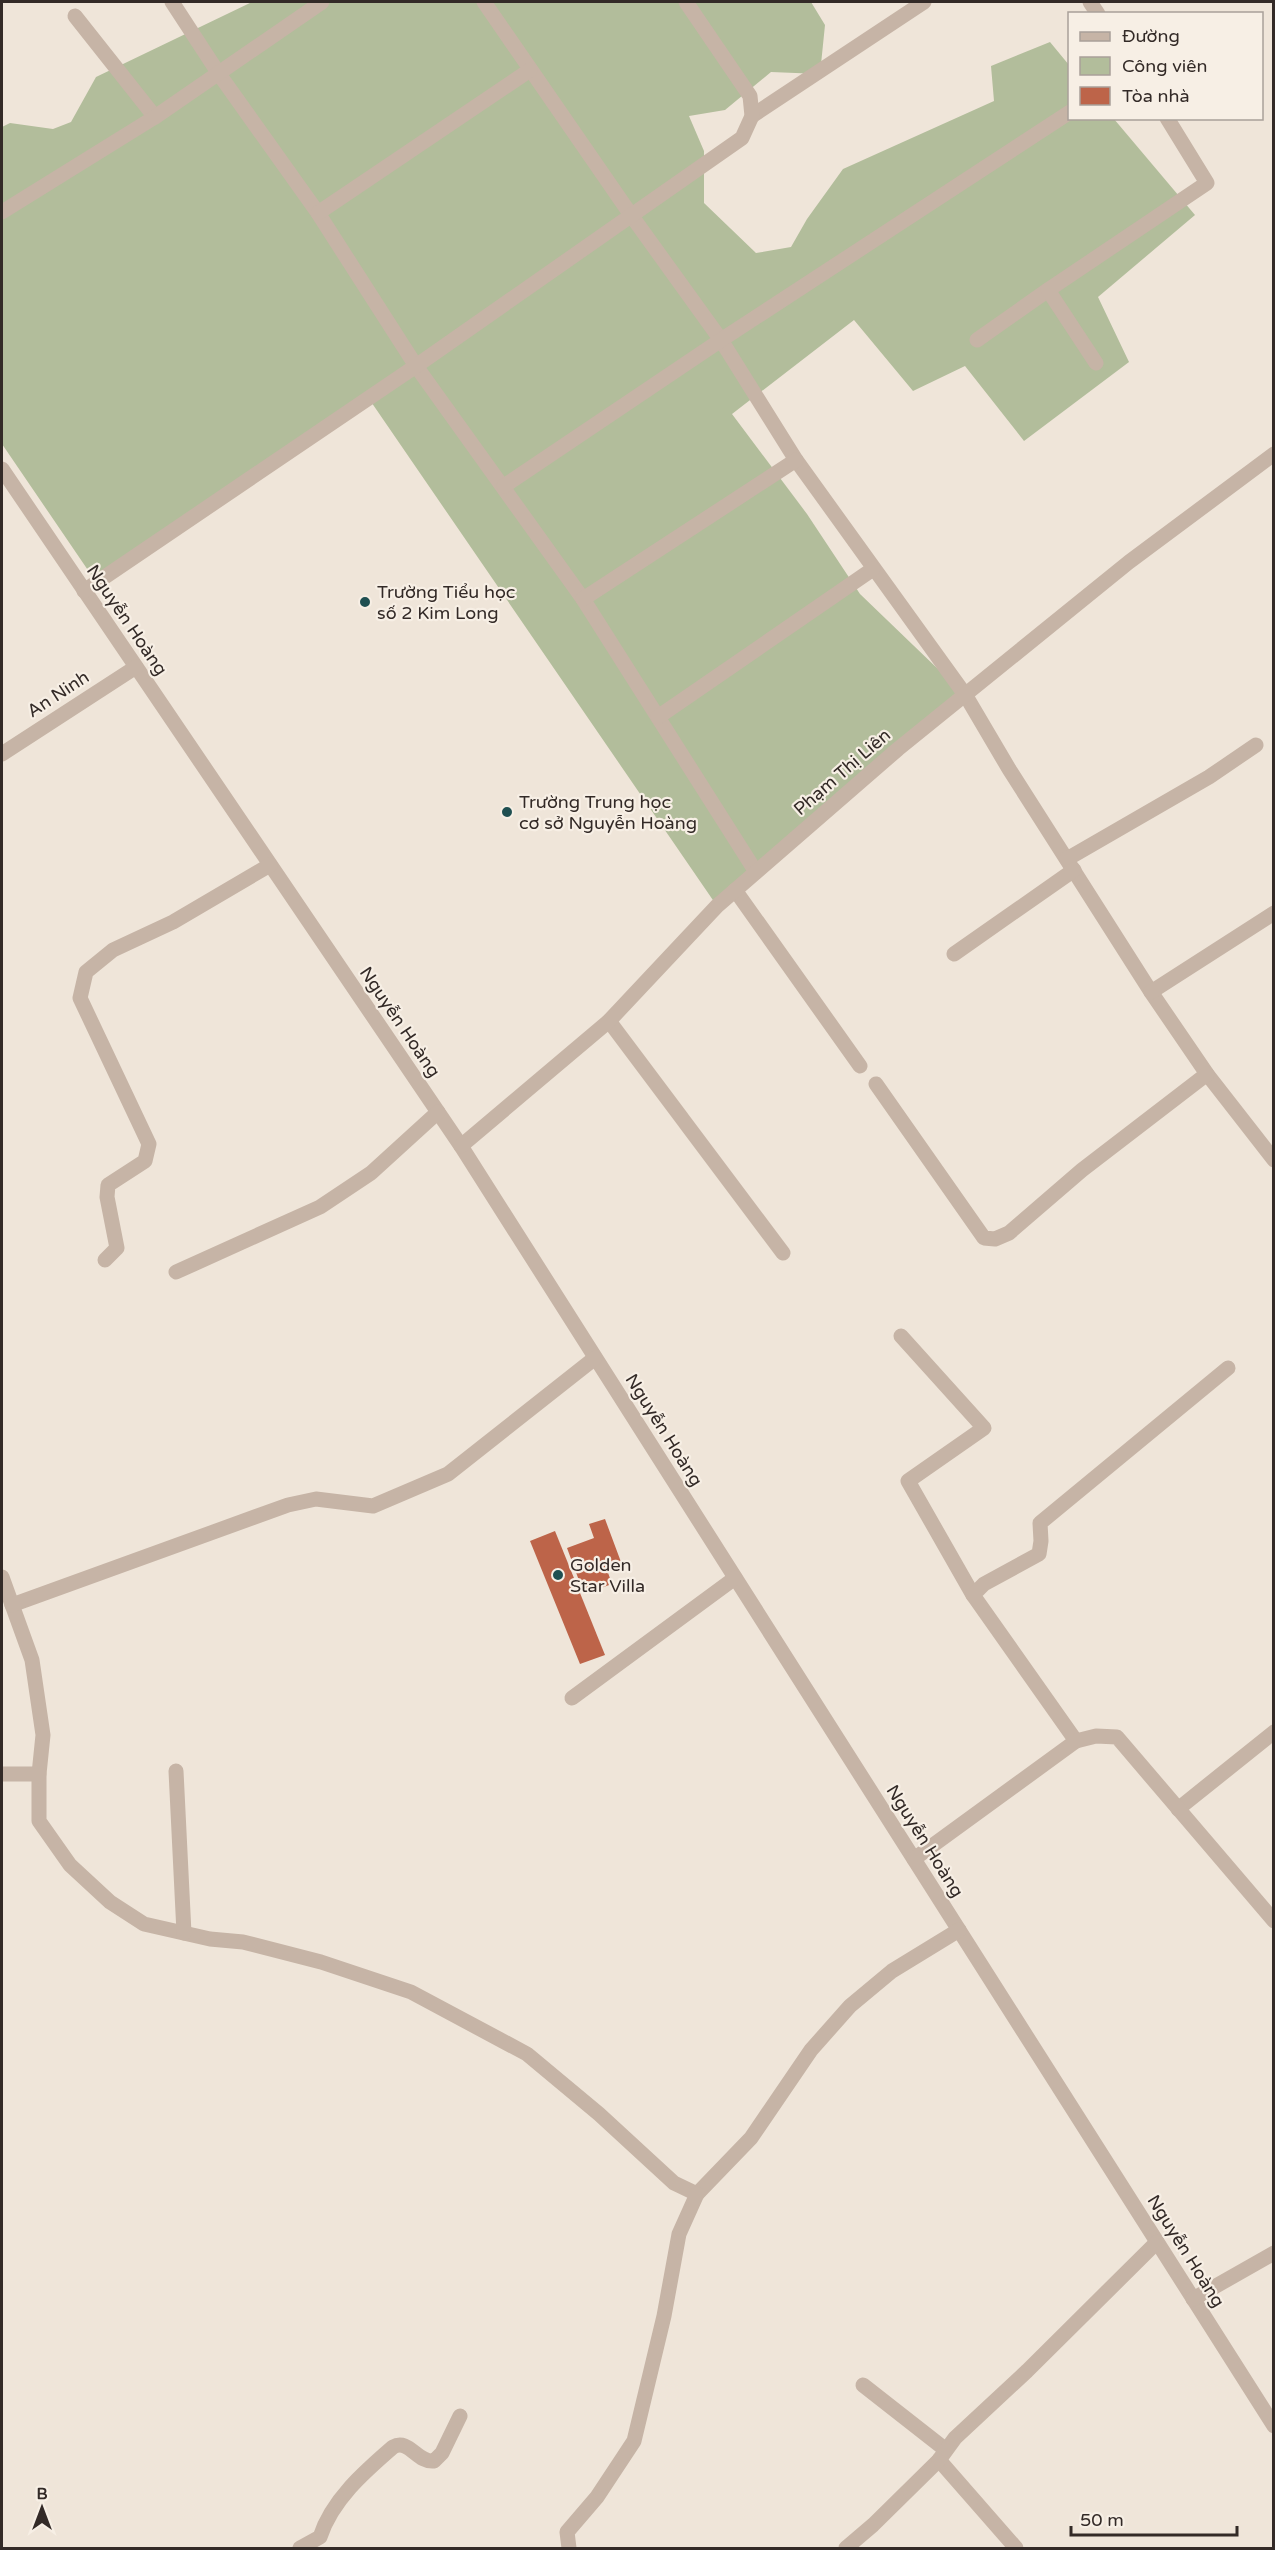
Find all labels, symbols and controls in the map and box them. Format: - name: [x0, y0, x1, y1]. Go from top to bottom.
- legend: [1068, 12, 1263, 120]
- text: Đường: [1122, 25, 1180, 47]
- text: Công viên: [1122, 55, 1207, 77]
- text: Tòa nhà: [1122, 85, 1190, 107]
- street label: Nguyễn Hoàng: [82, 561, 172, 679]
- place label: Trường Tiểu học số 2 Kim Long: [377, 581, 515, 624]
- marker: Trường Tiểu học số 2 Kim Long: [358, 595, 372, 609]
- street label: An Ninh: [23, 666, 93, 722]
- street label: Phạm Thị Liên: [789, 724, 895, 820]
- place label: Trường Trung học cơ sở Nguyễn Hoàng: [519, 791, 697, 834]
- marker: Trường Trung học cơ sở Nguyễn Hoàng: [500, 805, 514, 819]
- street label: Nguyễn Hoàng: [355, 963, 445, 1081]
- street label: Nguyễn Hoàng: [621, 1370, 707, 1490]
- place label: Golden Star Villa: [570, 1554, 645, 1597]
- marker: Golden Star Villa: [551, 1568, 565, 1582]
- street label: Nguyễn Hoàng: [882, 1781, 968, 1901]
- street label: Nguyễn Hoàng: [1143, 2191, 1229, 2311]
- north arrow: [12, 2478, 72, 2538]
- text: B: [36, 2484, 48, 2504]
- scale bar: [1071, 2499, 1238, 2537]
- text: 50 m: [1080, 2509, 1124, 2531]

